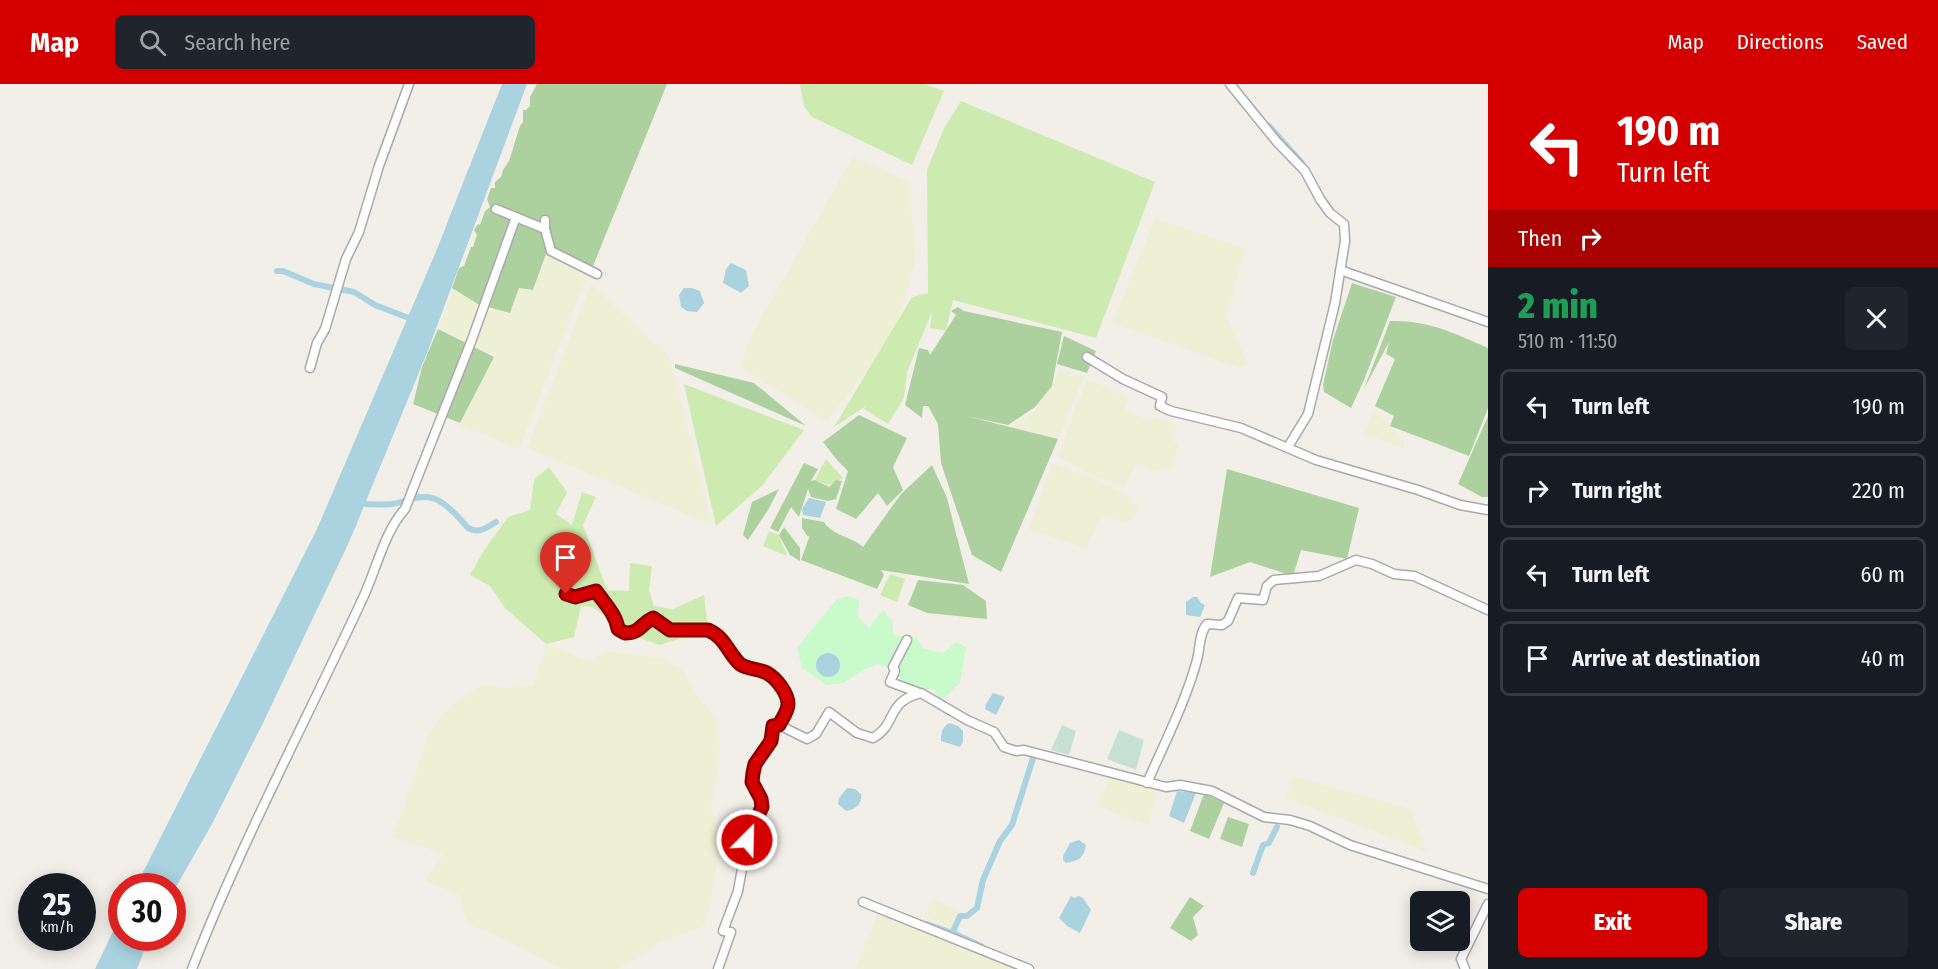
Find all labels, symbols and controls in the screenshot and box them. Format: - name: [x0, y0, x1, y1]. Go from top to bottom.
- search box: [115, 15, 535, 69]
- text: Map: [30, 26, 79, 59]
- icon: search: [136, 26, 169, 59]
- text: Search here: [184, 29, 290, 56]
- text: Map: [1667, 29, 1704, 55]
- text: Directions: [1737, 29, 1824, 55]
- text: Saved: [1857, 29, 1908, 55]
- text: 190 m: [1617, 106, 1720, 156]
- icon: left: [1518, 108, 1596, 186]
- text: Turn left: [1617, 157, 1710, 189]
- icon: right: [1574, 222, 1607, 255]
- text: Then: [1518, 225, 1562, 252]
- text: 2 min: [1518, 284, 1598, 328]
- button: close: [1845, 287, 1908, 350]
- text: 510 m · 11:50: [1518, 329, 1617, 353]
- icon: left: [1521, 390, 1554, 423]
- text: Turn left: [1572, 393, 1650, 420]
- text: 190 m: [1852, 393, 1905, 420]
- icon: right: [1521, 474, 1554, 507]
- text: Turn right: [1572, 477, 1661, 504]
- text: 220 m: [1852, 477, 1905, 504]
- pin: [540, 532, 591, 594]
- icon: arrive: [549, 541, 582, 574]
- icon: left: [1521, 558, 1554, 591]
- text: Turn left: [1572, 561, 1650, 588]
- text: 60 m: [1861, 561, 1905, 588]
- icon: arrive: [1521, 642, 1554, 675]
- text: Arrive at destination: [1572, 645, 1760, 672]
- text: 40 m: [1861, 645, 1905, 672]
- position arrow: [715, 808, 779, 872]
- speed limit sign: 30: [108, 873, 186, 951]
- text: 25: [43, 887, 71, 923]
- button: Exit: [1518, 888, 1707, 957]
- button: Share: [1719, 888, 1908, 957]
- map controls: [1410, 891, 1470, 951]
- button: layers: [1410, 891, 1470, 951]
- text: km/h: [40, 918, 74, 936]

